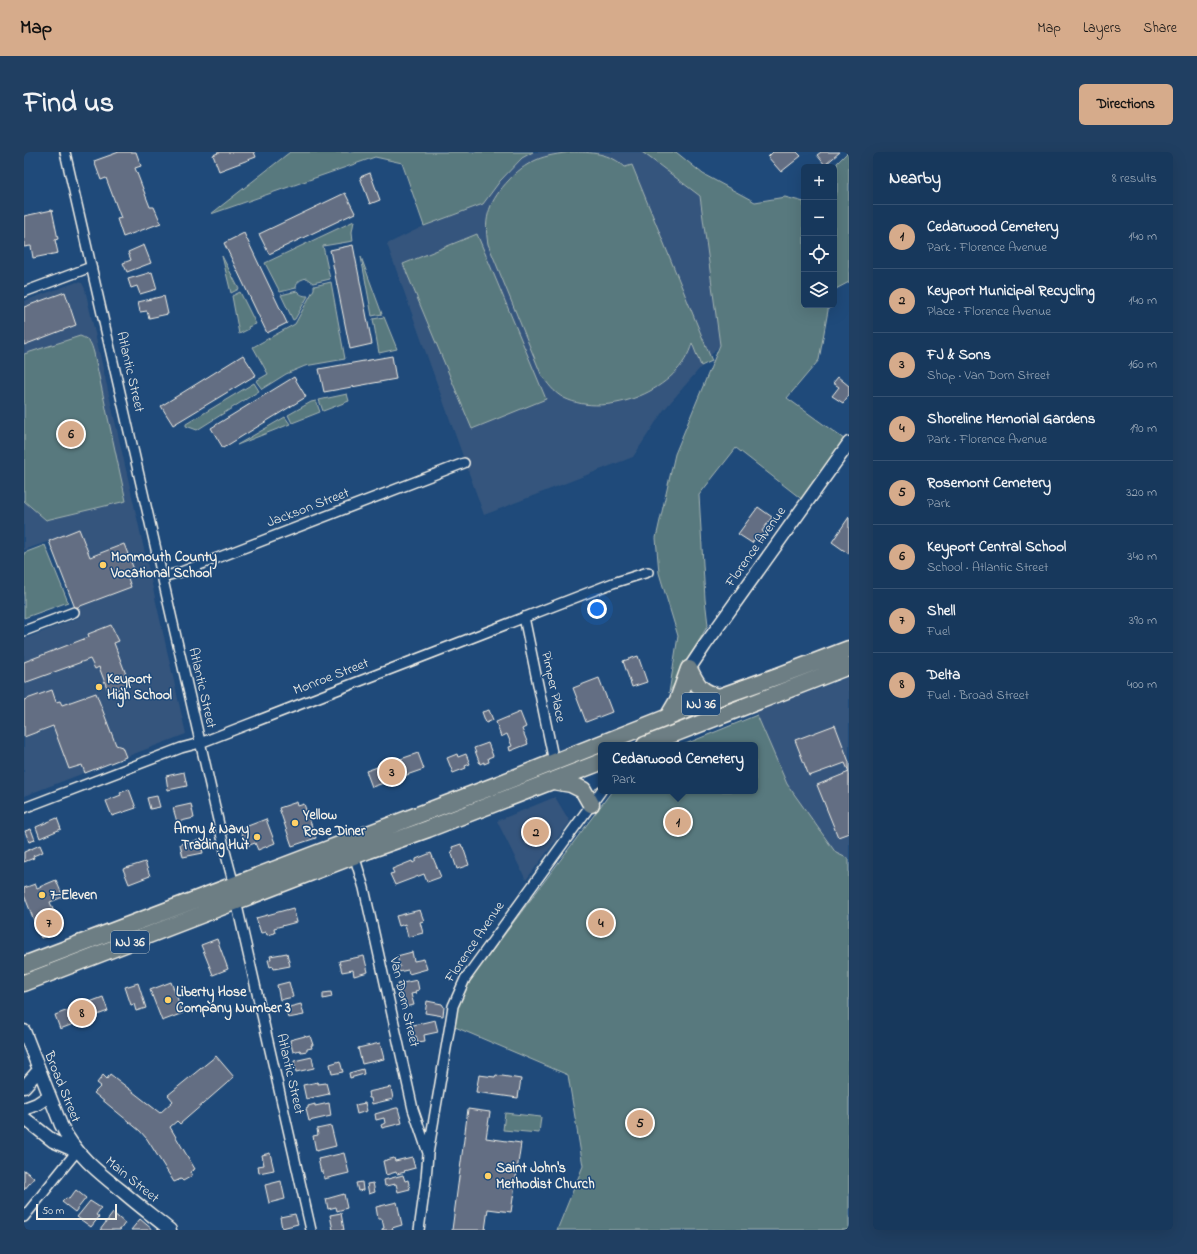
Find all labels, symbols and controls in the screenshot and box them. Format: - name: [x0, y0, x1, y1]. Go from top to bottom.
- text: Map: [20, 15, 52, 42]
- text: Map: [1037, 18, 1061, 39]
- text: Layers: [1083, 18, 1121, 39]
- text: Share: [1143, 18, 1177, 39]
- text: Find us: [24, 84, 114, 125]
- button: Directions: [1079, 84, 1173, 125]
- map controls: [801, 164, 837, 308]
- button: +: [801, 164, 837, 200]
- text: Nearby: [889, 166, 941, 191]
- text: 8 results: [1112, 169, 1157, 188]
- button: −: [801, 200, 837, 236]
- text: Cedarwood Cemetery: [927, 216, 1059, 238]
- text: 1: [900, 227, 904, 246]
- text: 140 m: [1129, 227, 1157, 246]
- button: locate: [801, 236, 837, 272]
- text: Park · Florence Avenue: [927, 238, 1047, 257]
- button: layers: [801, 272, 837, 308]
- text: Keyport Municipal Recycling: [927, 280, 1095, 302]
- text: 2: [899, 291, 905, 310]
- text: 140 m: [1129, 291, 1157, 310]
- text: Place · Florence Avenue: [927, 302, 1051, 321]
- street label: Atlantic Street: [111, 330, 150, 415]
- text: FJ & Sons: [927, 344, 991, 366]
- text: 3: [899, 355, 905, 374]
- text: 160 m: [1128, 355, 1157, 374]
- text: Shop · Van Dorn Street: [927, 366, 1050, 385]
- text: Shoreline Memorial Gardens: [927, 408, 1095, 430]
- pin: 6: [58, 419, 84, 449]
- text: 4: [899, 419, 905, 438]
- text: 190 m: [1130, 419, 1157, 438]
- text: Park · Florence Avenue: [927, 430, 1047, 449]
- text: Rosemont Cemetery: [927, 472, 1051, 494]
- street label: Jackson Street: [264, 483, 353, 533]
- text: 5: [898, 483, 906, 502]
- text: 320 m: [1126, 483, 1157, 502]
- text: Park: [927, 494, 951, 513]
- street label: Florence Avenue: [720, 502, 792, 592]
- text: Keyport Central School: [927, 536, 1066, 558]
- place label: Monmouth County Vocational School: [110, 547, 217, 584]
- text: 6: [899, 547, 905, 566]
- text: 340 m: [1127, 547, 1157, 566]
- text: School · Atlantic Street: [927, 558, 1048, 577]
- marker: Monmouth County Vocational School: [98, 560, 108, 570]
- your location: [587, 599, 607, 619]
- text: Shell: [927, 600, 956, 622]
- text: 7: [899, 611, 905, 630]
- text: 390 m: [1129, 611, 1157, 630]
- text: Fuel: [927, 622, 950, 641]
- street label: Atlantic Street: [183, 646, 222, 731]
- street label: Pimper Place: [535, 650, 571, 725]
- street label: Monroe Street: [290, 653, 372, 701]
- text: Delta: [927, 664, 960, 686]
- place label: Keyport High School: [107, 669, 173, 708]
- text: 8: [900, 675, 904, 694]
- text: 400 m: [1127, 675, 1157, 694]
- marker: Keyport High School: [94, 682, 104, 692]
- text: Fuel · Broad Street: [927, 686, 1029, 705]
- road number: NJ 36: [682, 693, 720, 715]
- popup: [598, 742, 758, 794]
- text: Cedarwood Cemetery: [612, 748, 744, 770]
- pin: 3: [379, 757, 405, 787]
- text: Park: [612, 770, 636, 789]
- place label: Yellow Rose Diner: [302, 805, 366, 842]
- pin: 1: [665, 807, 691, 837]
- pin: 2: [523, 817, 549, 847]
- marker: Yellow Rose Diner: [290, 818, 300, 828]
- place label: Army & Navy Trading Hut: [174, 819, 249, 858]
- marker: Army & Navy Trading Hut: [252, 832, 262, 842]
- place label: 7-Eleven: [50, 885, 97, 906]
- marker: 7-Eleven: [37, 890, 47, 900]
- street label: Florence Avenue: [439, 897, 510, 988]
- pin: 7: [36, 908, 62, 938]
- pin: 4: [588, 908, 614, 938]
- road number: NJ 36: [111, 931, 149, 953]
- street label: Van Dorn Street: [383, 954, 425, 1050]
- place label: Liberty Hose Company Number 3: [176, 982, 291, 1021]
- marker: Liberty Hose Company Number 3: [163, 995, 173, 1005]
- pin: 8: [69, 998, 95, 1028]
- street label: Atlantic Street: [271, 1032, 310, 1117]
- street label: Broad Street: [38, 1047, 86, 1126]
- pin: 5: [627, 1108, 653, 1138]
- street label: Main Street: [100, 1152, 164, 1209]
- place label: Saint John's Methodist Church: [496, 1158, 595, 1195]
- marker: Saint John's Methodist Church: [483, 1171, 493, 1181]
- scale bar: [36, 1202, 117, 1221]
- text: 50 m: [42, 1203, 64, 1219]

